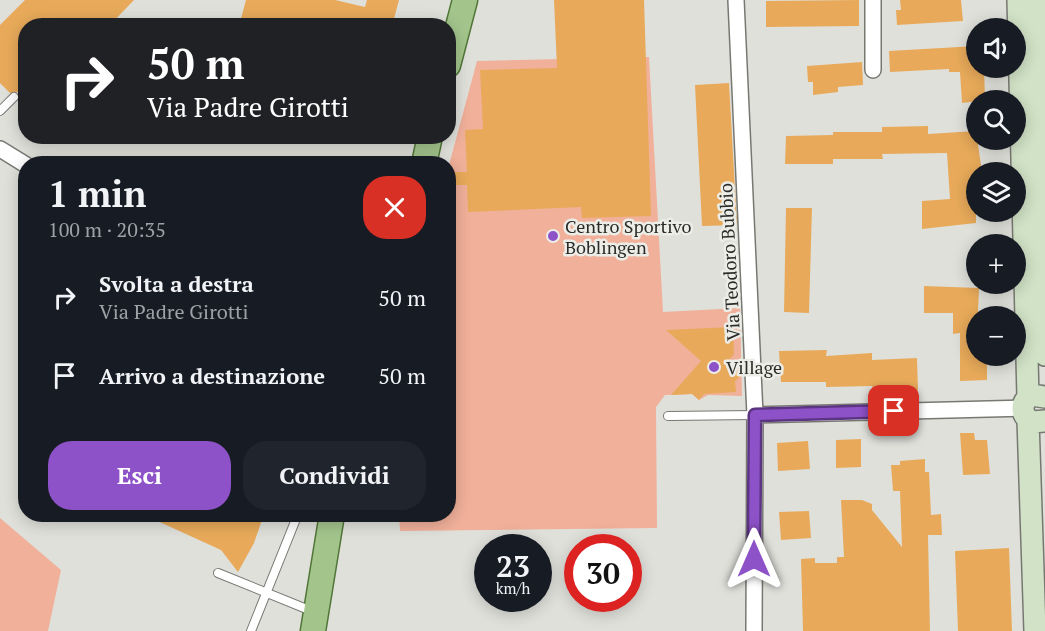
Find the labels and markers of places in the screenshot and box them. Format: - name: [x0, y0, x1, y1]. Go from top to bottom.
- place label: Centro Sportivo Boblingen: [565, 214, 691, 259]
- marker: Centro Sportivo Boblingen: [546, 229, 560, 243]
- place label: Village: [726, 355, 782, 379]
- marker: Village: [707, 360, 721, 374]
- pin: [868, 385, 919, 436]

